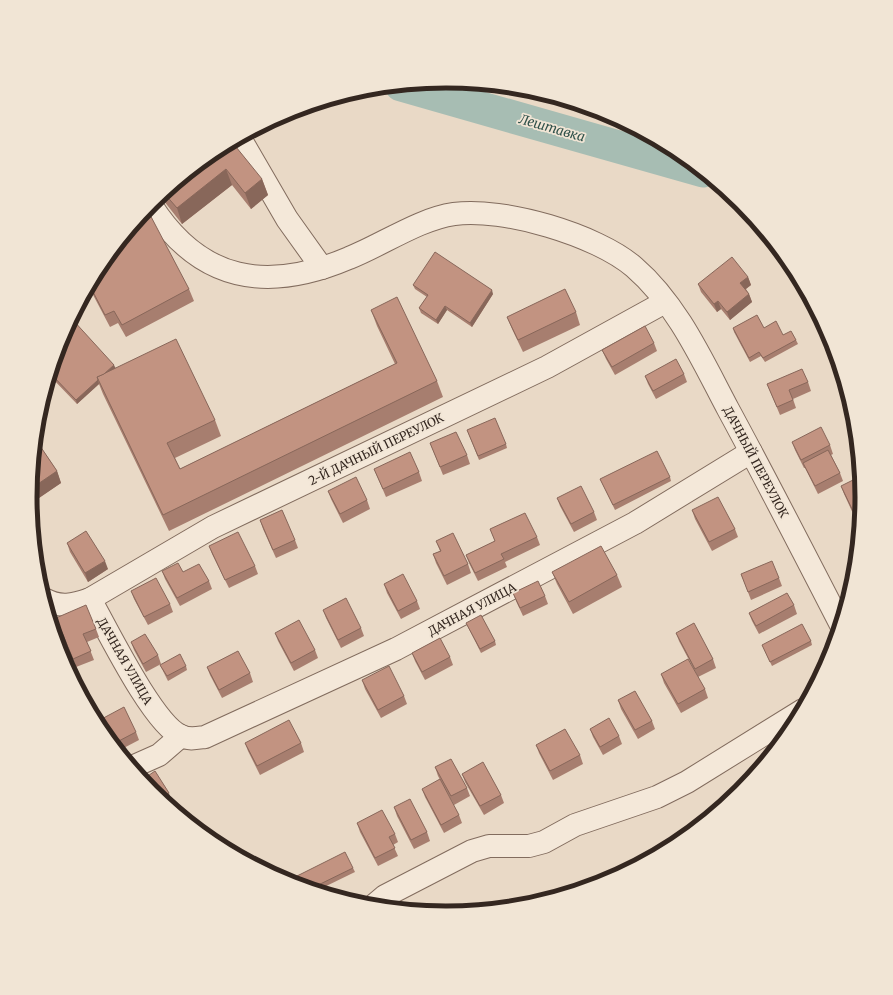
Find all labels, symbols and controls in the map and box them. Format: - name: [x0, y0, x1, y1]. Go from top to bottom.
- water label: Лештавка: [516, 110, 587, 146]
- street label: ДАЧНЫЙ ПЕРЕУЛОК: [720, 404, 792, 521]
- street label: 2-Й ДАЧНЫЙ ПЕРЕУЛОК: [306, 409, 446, 488]
- street label: ДАЧНАЯ УЛИЦА: [425, 579, 519, 639]
- street label: ДАЧНАЯ УЛИЦА: [94, 615, 156, 708]

